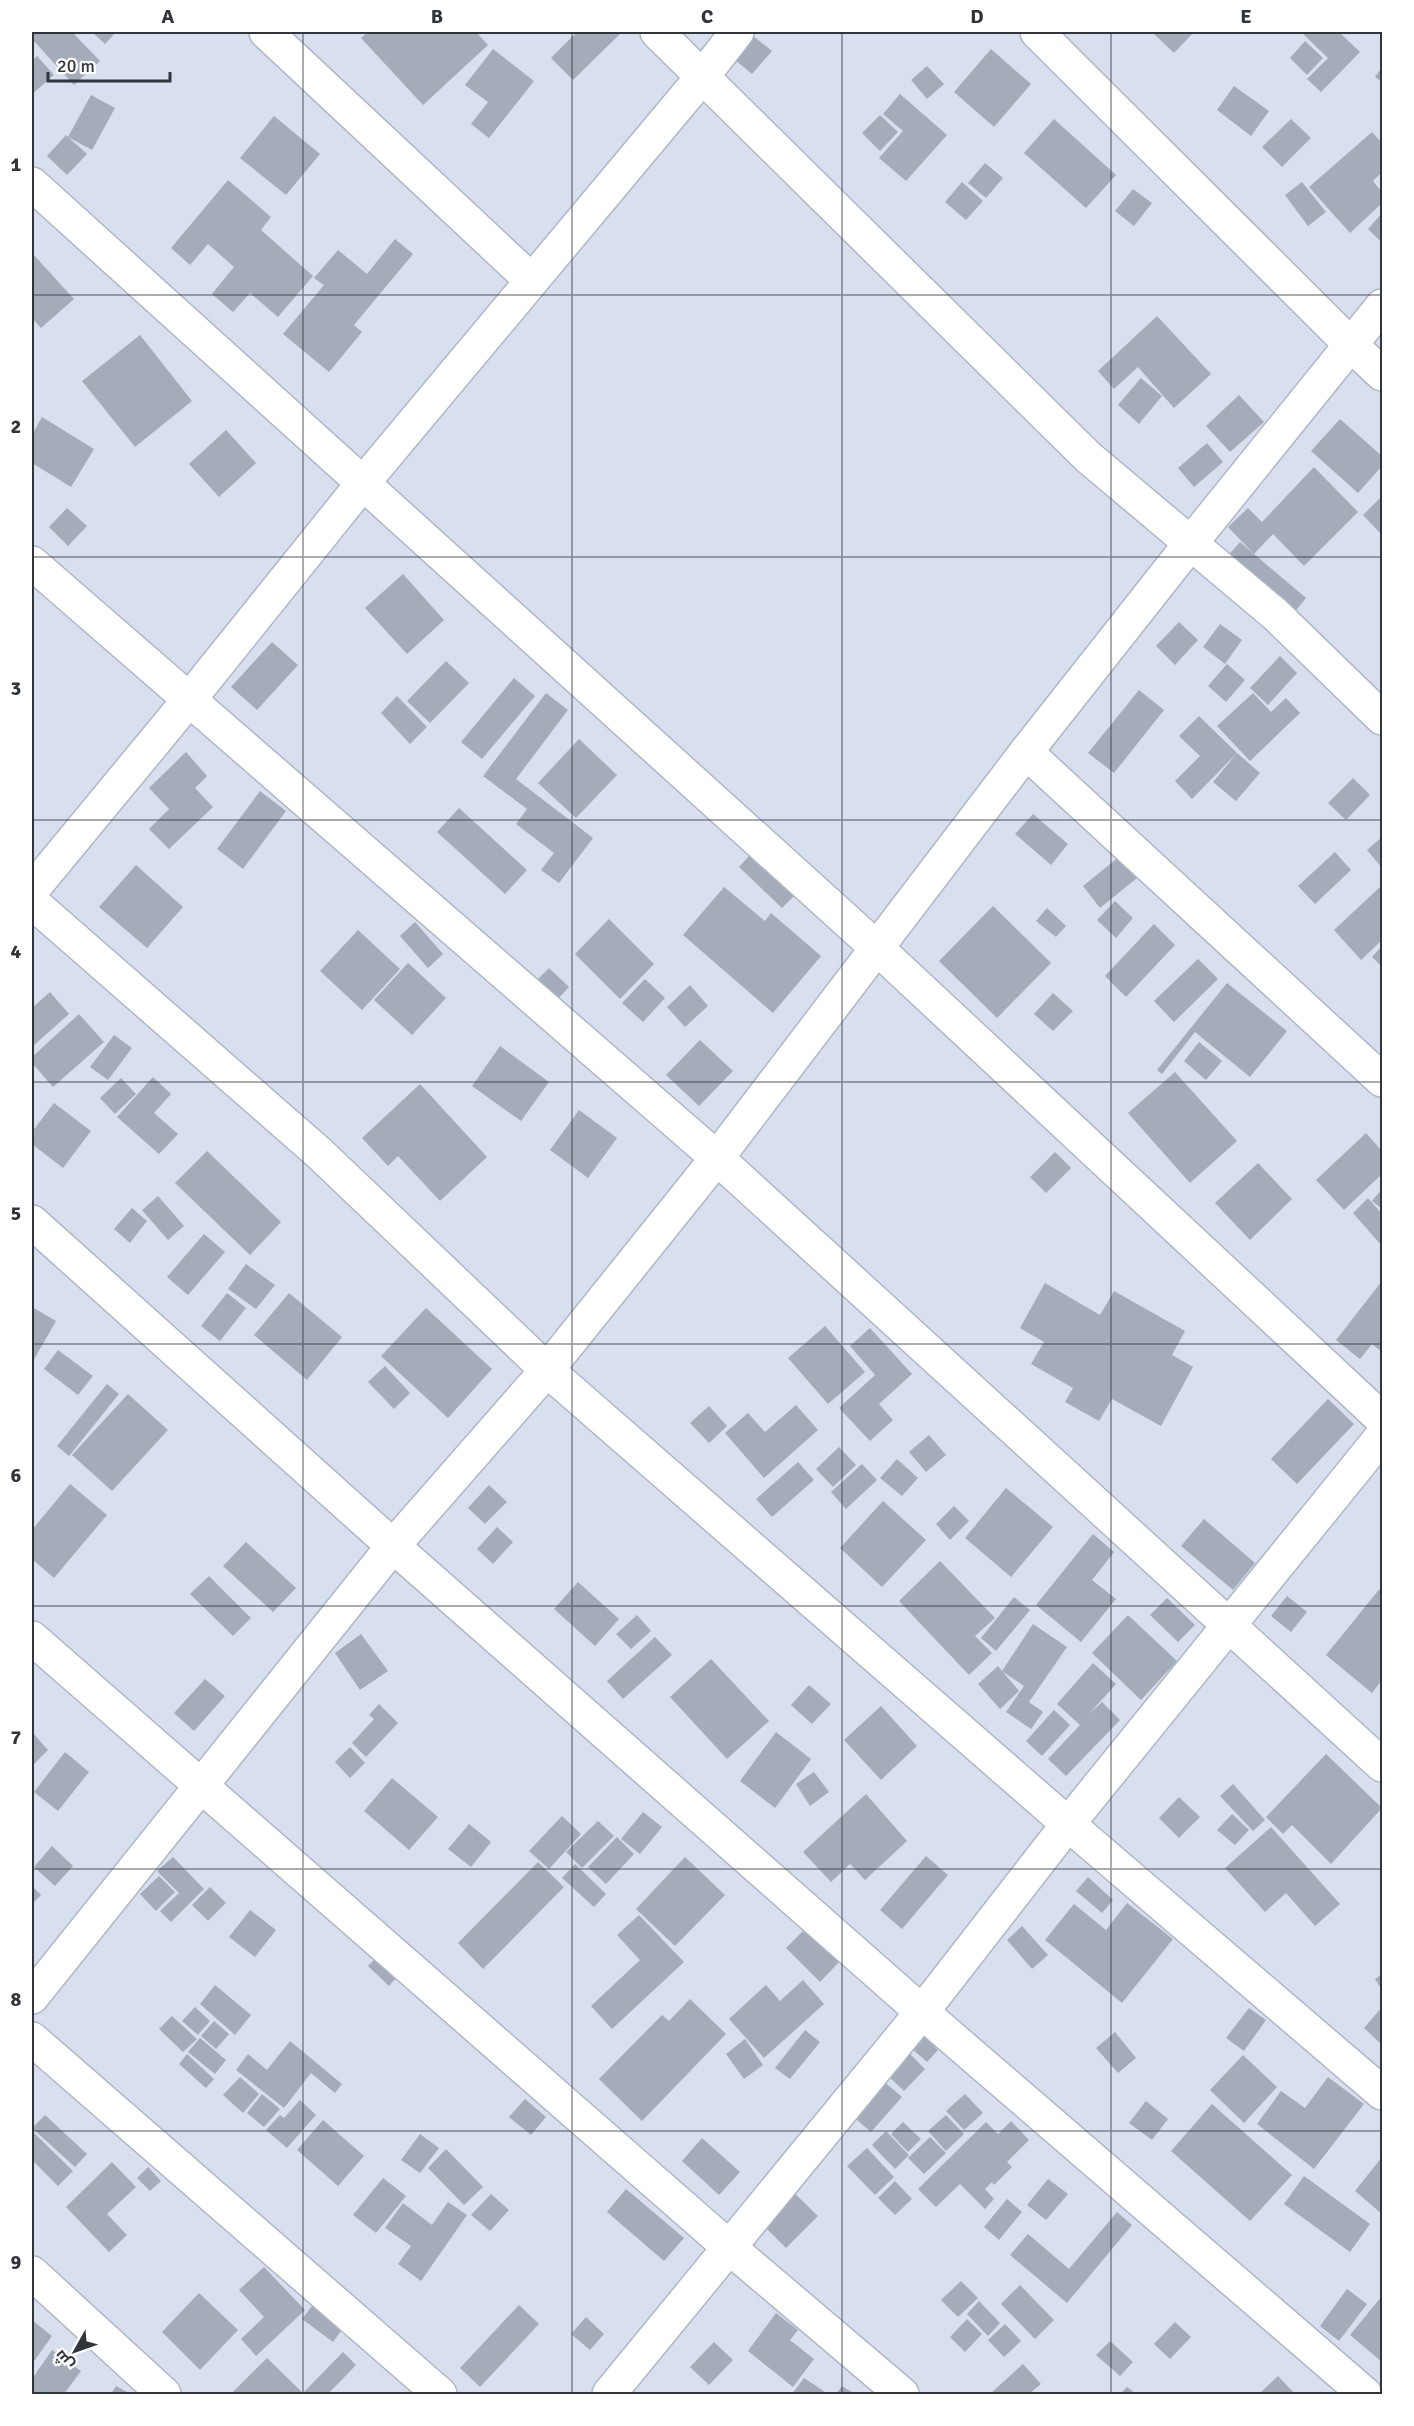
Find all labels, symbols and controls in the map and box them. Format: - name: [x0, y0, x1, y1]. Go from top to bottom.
- text: A: [162, 4, 175, 29]
- text: B: [431, 4, 443, 29]
- text: C: [701, 4, 713, 29]
- text: D: [970, 4, 984, 29]
- text: E: [1240, 4, 1252, 29]
- scale bar: [48, 45, 170, 83]
- text: 20 m: [57, 55, 95, 77]
- text: 1: [11, 152, 22, 177]
- text: 2: [11, 414, 21, 439]
- text: 3: [11, 676, 21, 701]
- text: 4: [11, 939, 22, 964]
- text: 5: [11, 1201, 21, 1226]
- text: 6: [11, 1463, 22, 1488]
- text: 7: [11, 1725, 22, 1750]
- text: 8: [11, 1987, 22, 2012]
- text: 9: [11, 2250, 22, 2275]
- north arrow: [45, 2321, 105, 2381]
- text: ش: [50, 2346, 79, 2374]

